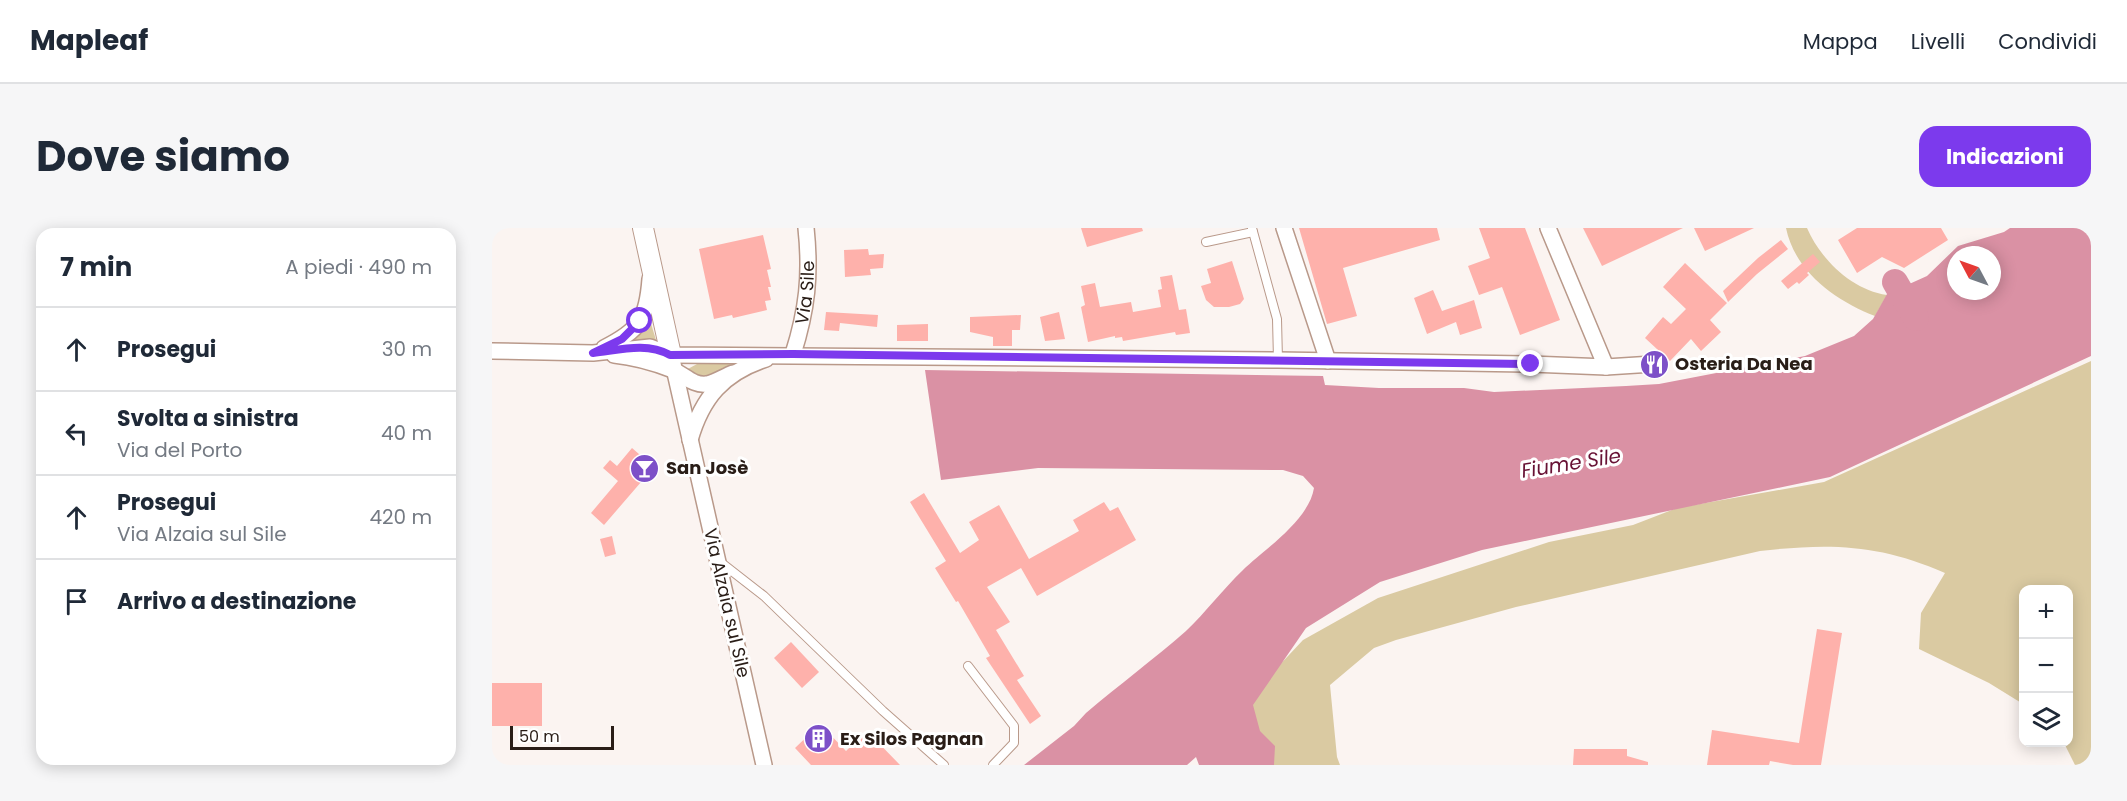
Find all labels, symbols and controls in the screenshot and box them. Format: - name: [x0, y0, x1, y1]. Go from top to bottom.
- text: Mapleaf: [30, 21, 148, 60]
- text: Mappa: [1803, 27, 1878, 56]
- text: Livelli: [1911, 27, 1965, 56]
- text: Condividi: [1998, 27, 2097, 56]
- button: Indicazioni: [1919, 126, 2091, 187]
- text: Dove siamo: [36, 127, 290, 186]
- north arrow: [1947, 246, 2001, 300]
- text: 7 min: [60, 249, 132, 285]
- text: A piedi · 490 m: [285, 253, 432, 281]
- street label: Via Sile: [789, 260, 820, 327]
- route start: [626, 307, 652, 333]
- icon: ahead: [60, 333, 93, 366]
- text: Prosegui: [117, 334, 216, 365]
- text: 30 m: [382, 335, 432, 363]
- restaurant icon: Osteria Da Nea: [1638, 348, 1670, 380]
- route end: [1517, 350, 1543, 376]
- place label: Osteria Da Nea: [1675, 351, 1813, 376]
- text: Svolta a sinistra: [117, 403, 299, 434]
- icon: left: [60, 417, 93, 450]
- text: 40 m: [381, 419, 432, 447]
- text: Via del Porto: [117, 436, 242, 464]
- water label: Fiume Sile: [1519, 441, 1623, 485]
- bar icon: San Josè: [629, 452, 661, 484]
- place label: San Josè: [666, 455, 748, 480]
- text: Prosegui: [117, 487, 216, 518]
- icon: ahead: [60, 501, 93, 534]
- text: 420 m: [369, 503, 432, 531]
- text: Via Alzaia sul Sile: [117, 520, 287, 548]
- street label: Via Alzaia sul Sile: [698, 526, 757, 680]
- icon: arrive: [60, 585, 93, 618]
- map controls: [2019, 585, 2073, 747]
- button: +: [2019, 585, 2073, 639]
- text: Arrivo a destinazione: [117, 586, 356, 617]
- button: −: [2019, 639, 2073, 693]
- button: layers: [2019, 693, 2073, 747]
- scale bar: [510, 723, 614, 750]
- building icon: Ex Silos Pagnan: [803, 723, 835, 755]
- text: 50 m: [519, 725, 560, 748]
- place label: Ex Silos Pagnan: [840, 726, 983, 751]

